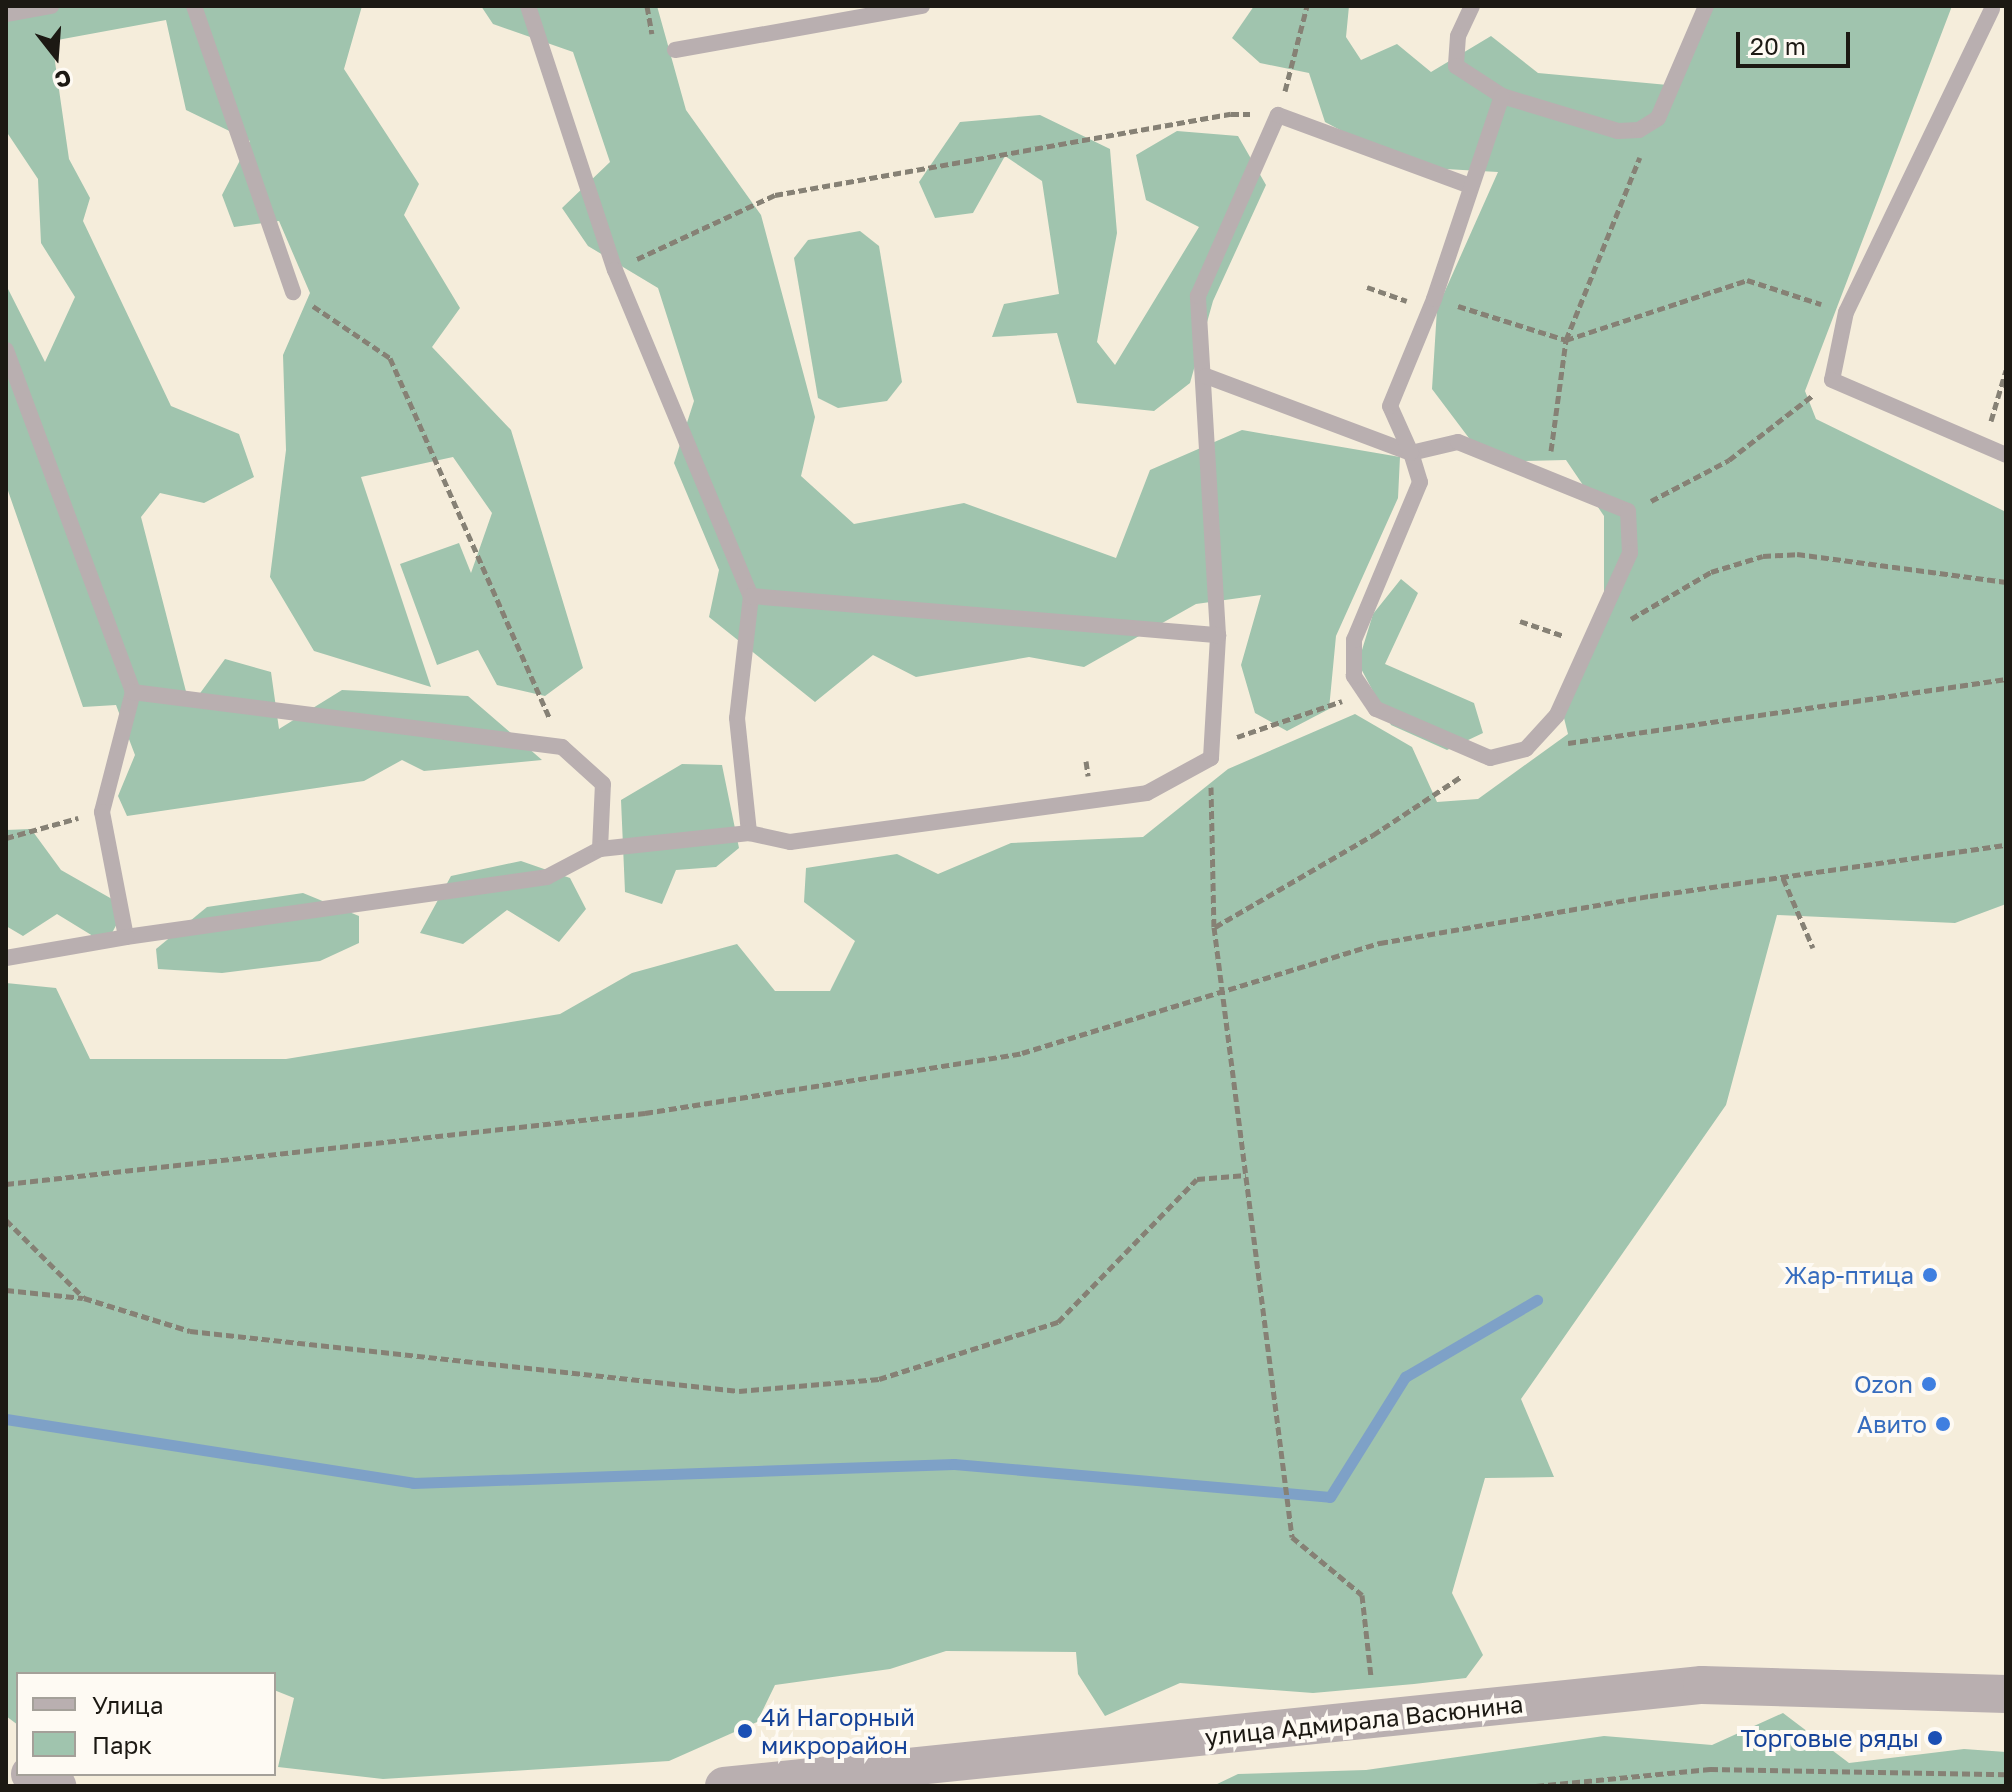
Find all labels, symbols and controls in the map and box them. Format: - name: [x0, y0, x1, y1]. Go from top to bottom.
- north arrow: [16, 16, 96, 96]
- scale bar: [1740, 16, 1854, 66]
- text: 20 m: [1750, 31, 1806, 60]
- text: С: [52, 64, 75, 95]
- place label: Жар-птица: [1784, 1261, 1914, 1289]
- marker: Жар-птица: [1921, 1266, 1939, 1284]
- place label: Ozon: [1854, 1370, 1913, 1398]
- marker: Ozon: [1920, 1375, 1938, 1393]
- place label: Авито: [1857, 1410, 1927, 1438]
- marker: Авито: [1934, 1415, 1952, 1433]
- legend: [16, 1672, 276, 1776]
- street label: улица Адмирала Васюнина: [1203, 1689, 1525, 1751]
- text: Улица: [92, 1690, 164, 1719]
- place label: 4й Нагорный микрорайон: [761, 1703, 915, 1759]
- marker: 4й Нагорный микрорайон: [736, 1722, 754, 1740]
- place label: Торговые ряды: [1740, 1724, 1919, 1752]
- marker: Торговые ряды: [1926, 1729, 1944, 1747]
- text: Парк: [92, 1730, 152, 1759]

